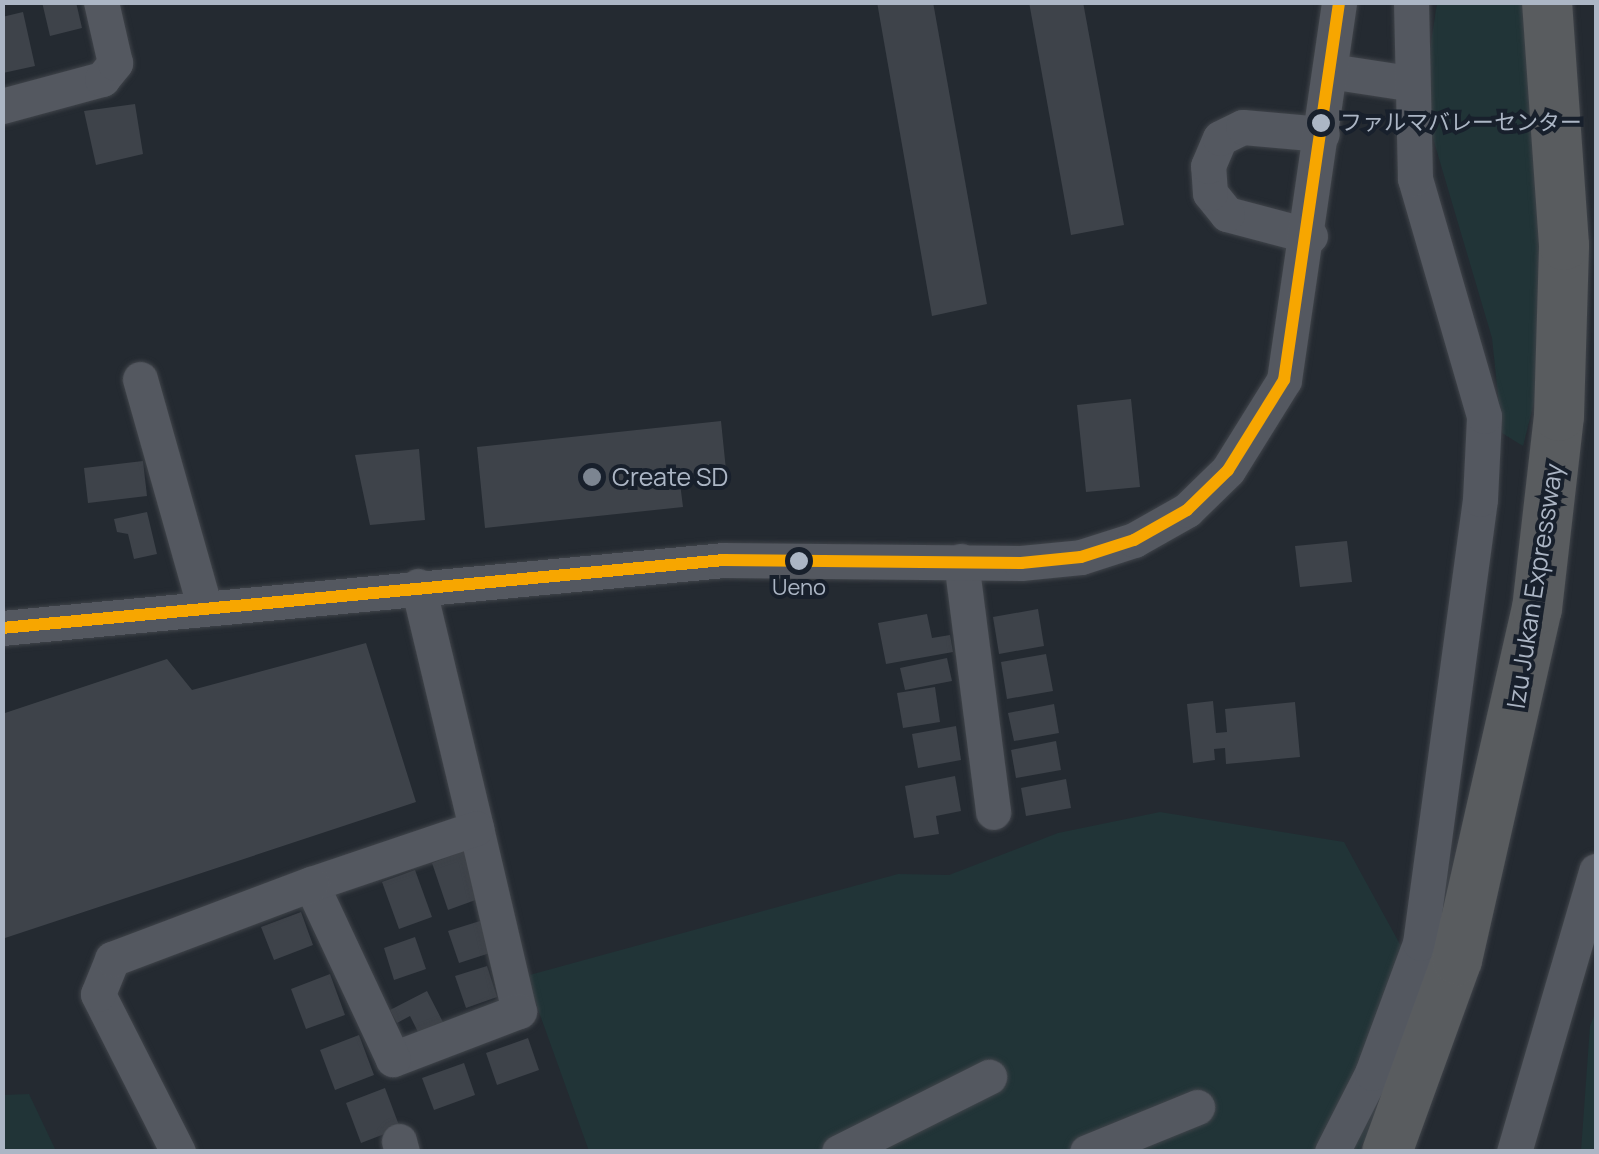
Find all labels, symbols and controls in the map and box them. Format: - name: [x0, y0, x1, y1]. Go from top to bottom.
- place label: ファルマバレーセンター: [1340, 110, 1582, 136]
- marker: ファルマバレーセンター: [1311, 113, 1331, 133]
- street label: Izu Jukan Expressway: [1501, 461, 1569, 711]
- place label: Create SD: [612, 462, 728, 492]
- marker: Create SD: [581, 466, 603, 488]
- marker: Ueno: [789, 551, 809, 571]
- place label: Ueno: [772, 575, 826, 601]

